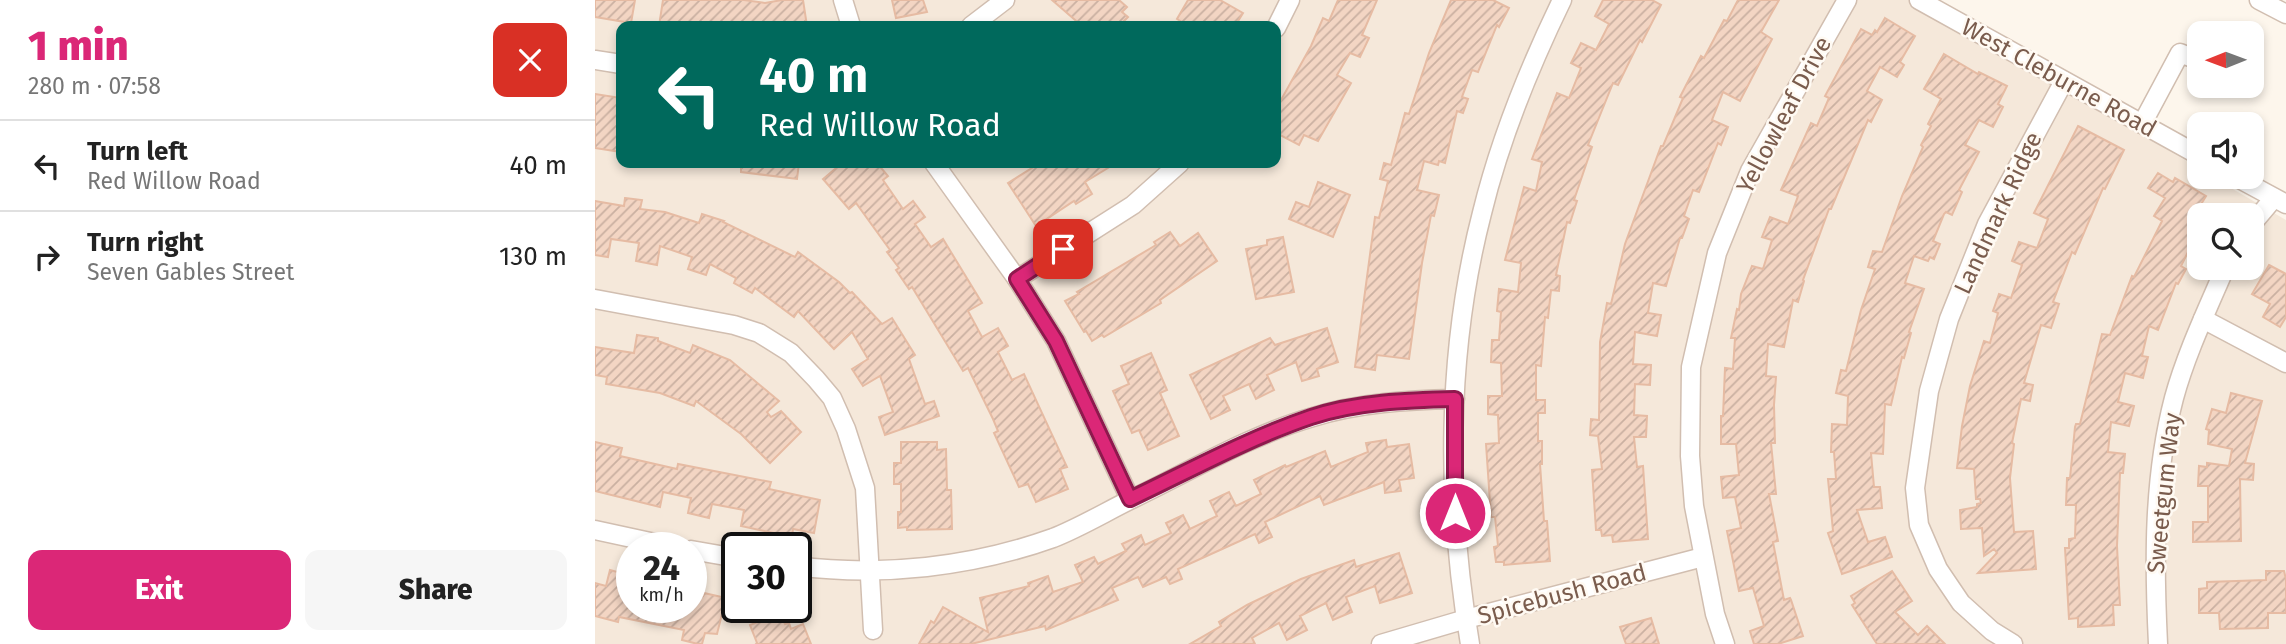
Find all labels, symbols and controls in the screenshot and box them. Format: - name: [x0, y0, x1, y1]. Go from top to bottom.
- street label: West Cleburne Road: [1957, 13, 2161, 143]
- text: 1 min: [28, 21, 129, 71]
- north arrow: [2187, 21, 2265, 98]
- map controls: [2187, 21, 2264, 280]
- button: close: [493, 23, 567, 97]
- street label: Yellowleaf Drive: [1731, 32, 1837, 198]
- text: 40 m: [759, 46, 868, 105]
- icon: left: [644, 49, 735, 140]
- text: 280 m · 07:58: [28, 72, 161, 100]
- text: Red Willow Road: [759, 106, 1001, 144]
- button: sound: [2187, 112, 2264, 189]
- street label: Landmark Ridge: [1948, 128, 2048, 298]
- text: Turn left: [87, 136, 188, 167]
- icon: left: [28, 147, 66, 185]
- text: 40 m: [509, 150, 567, 181]
- text: Red Willow Road: [87, 167, 261, 195]
- button: search: [2187, 203, 2264, 280]
- pin: [1033, 219, 1093, 279]
- text: Turn right: [87, 227, 204, 258]
- icon: arrive: [1044, 230, 1082, 268]
- icon: right: [28, 238, 66, 276]
- text: 130 m: [499, 241, 567, 272]
- text: Seven Gables Street: [87, 258, 294, 286]
- street label: Sweetgum Way: [2142, 411, 2186, 575]
- position arrow: [1418, 476, 1492, 550]
- speed limit sign: 30: [721, 532, 812, 623]
- text: 24: [643, 547, 680, 589]
- button: Exit: [28, 550, 291, 630]
- button: Share: [305, 550, 567, 630]
- street label: Spicebush Road: [1475, 558, 1649, 630]
- text: km/h: [639, 584, 684, 606]

